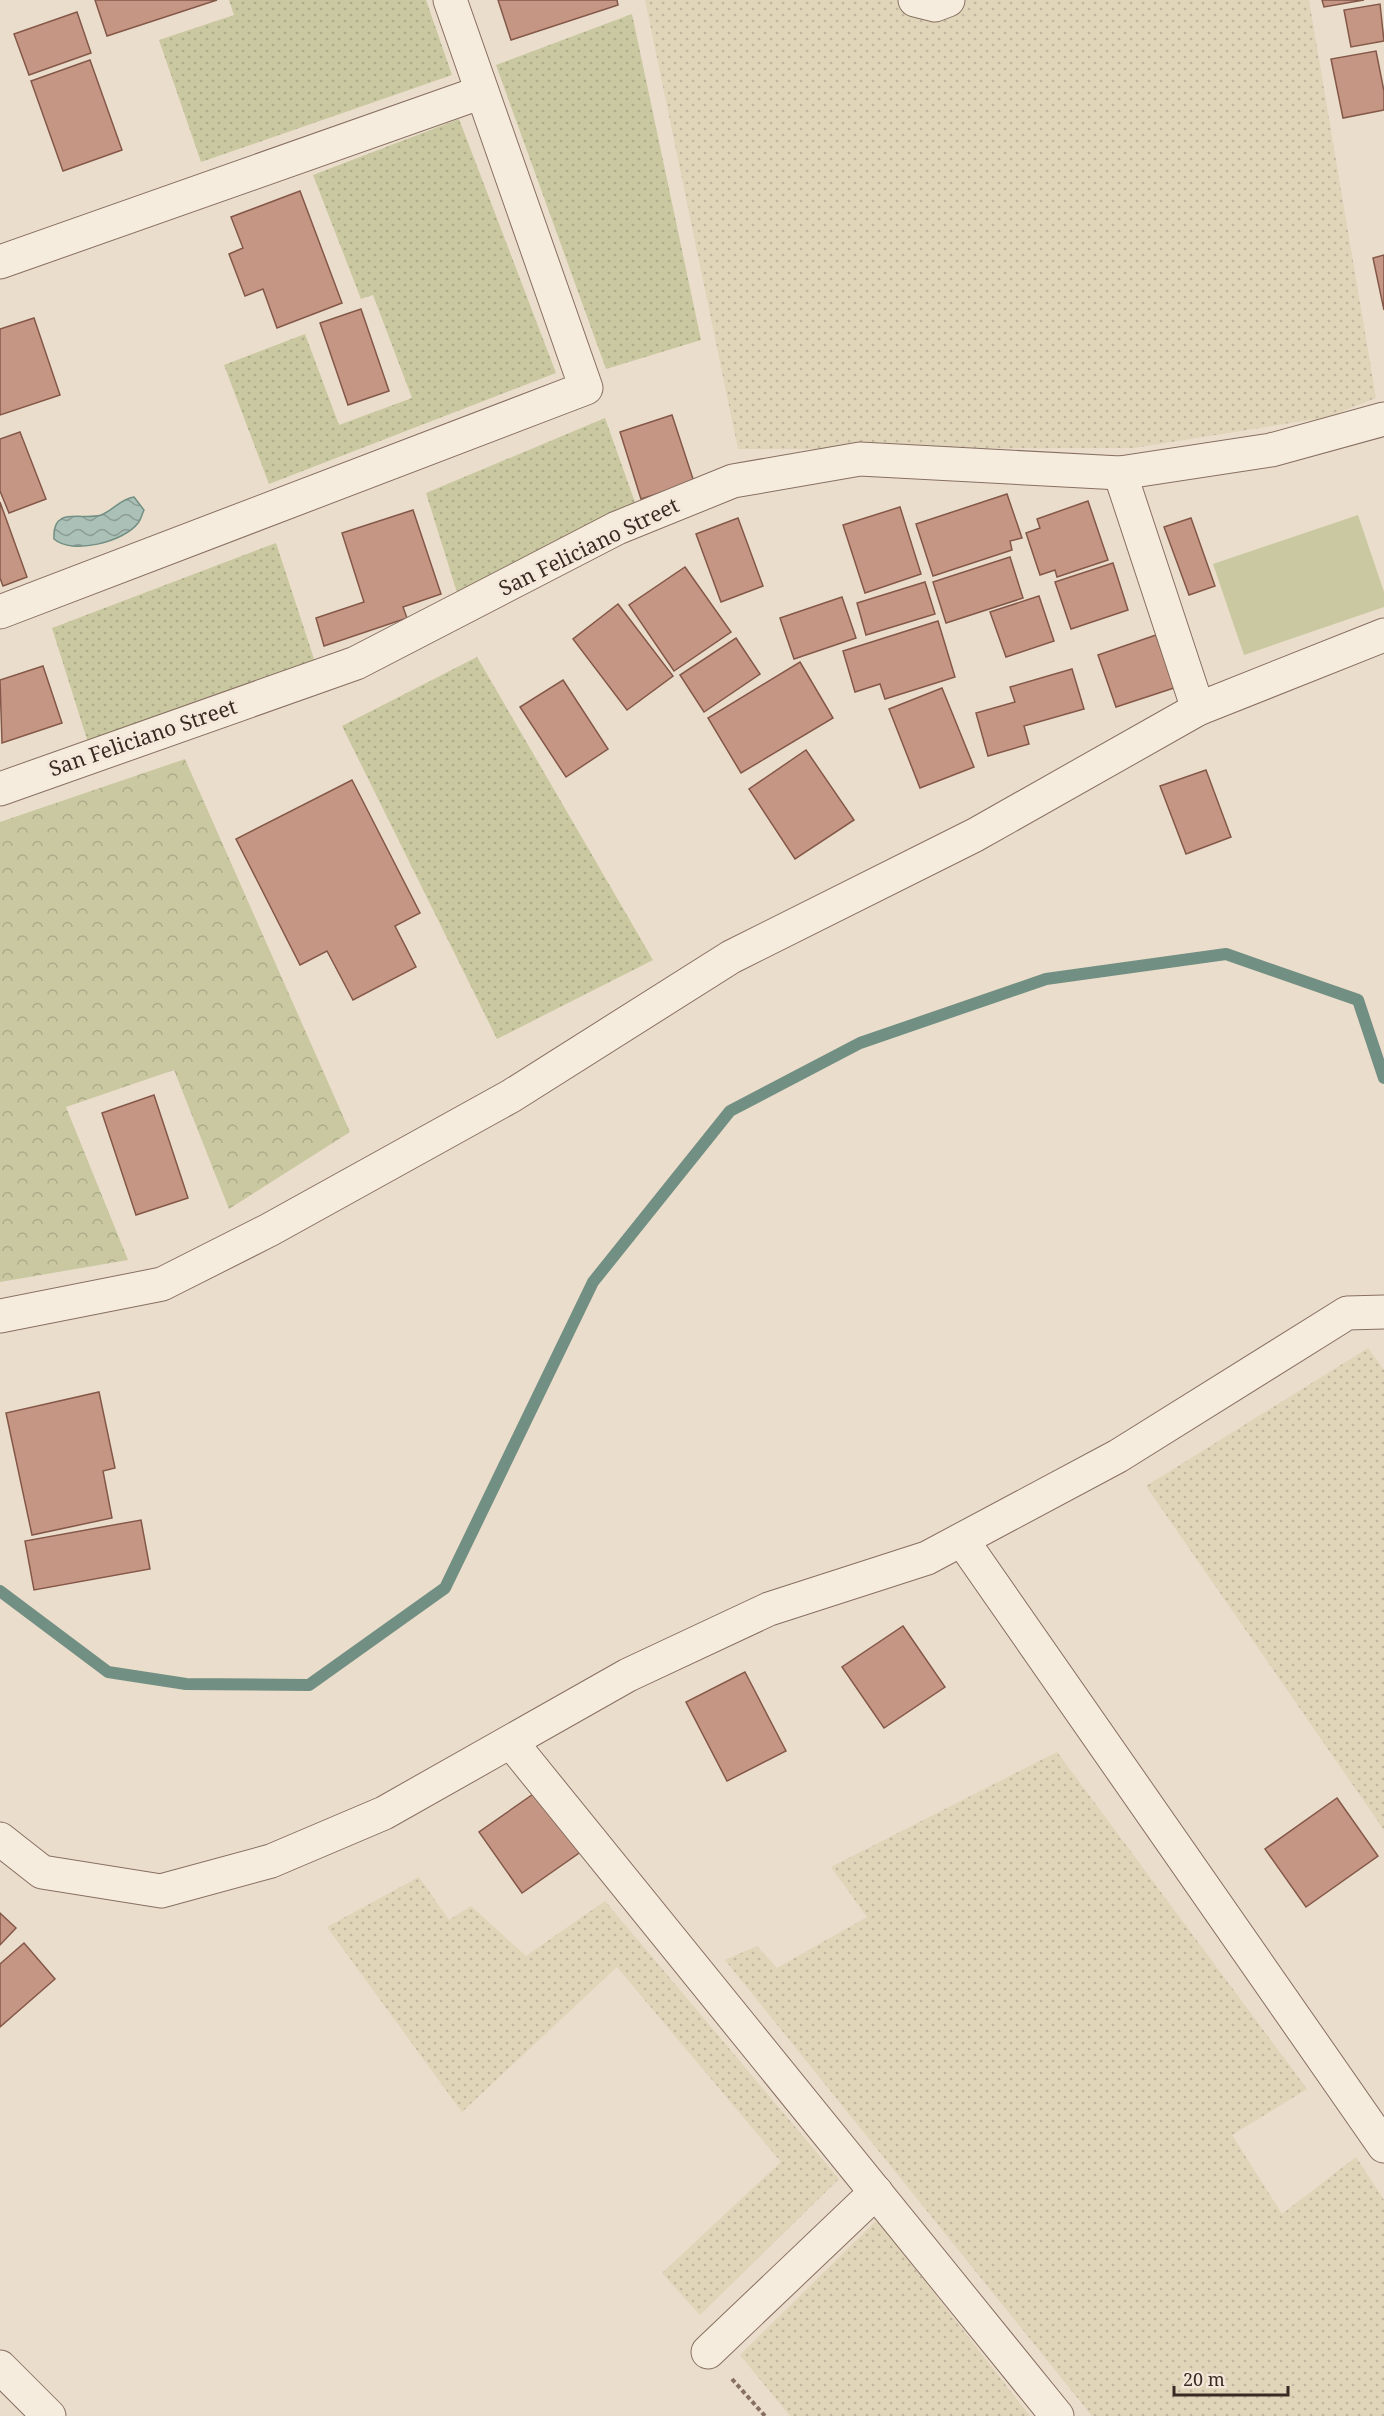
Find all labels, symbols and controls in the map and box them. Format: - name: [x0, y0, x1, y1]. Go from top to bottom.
- street label: San Feliciano Street: [494, 490, 683, 602]
- street label: San Feliciano Street: [45, 692, 240, 782]
- scale bar: [1174, 2359, 1288, 2397]
- text: 20 m: [1183, 2367, 1225, 2391]

